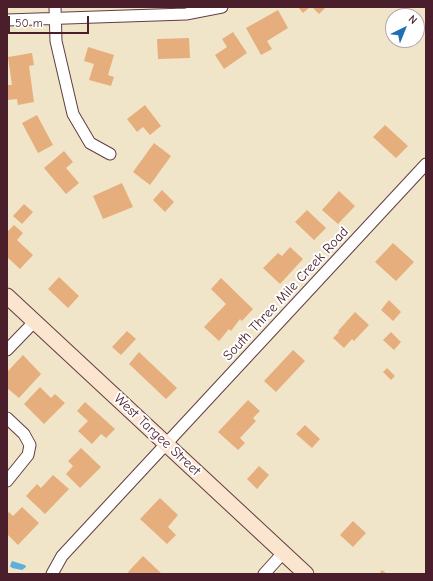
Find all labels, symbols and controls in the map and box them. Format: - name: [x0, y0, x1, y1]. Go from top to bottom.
- scale bar: [10, 8, 91, 34]
- north arrow: [385, 8, 425, 48]
- text: N: [406, 12, 420, 27]
- text: 50 m: [15, 16, 43, 30]
- street label: South Three Mile Creek Road: [220, 224, 352, 364]
- street label: West Targee Street: [110, 391, 204, 479]

